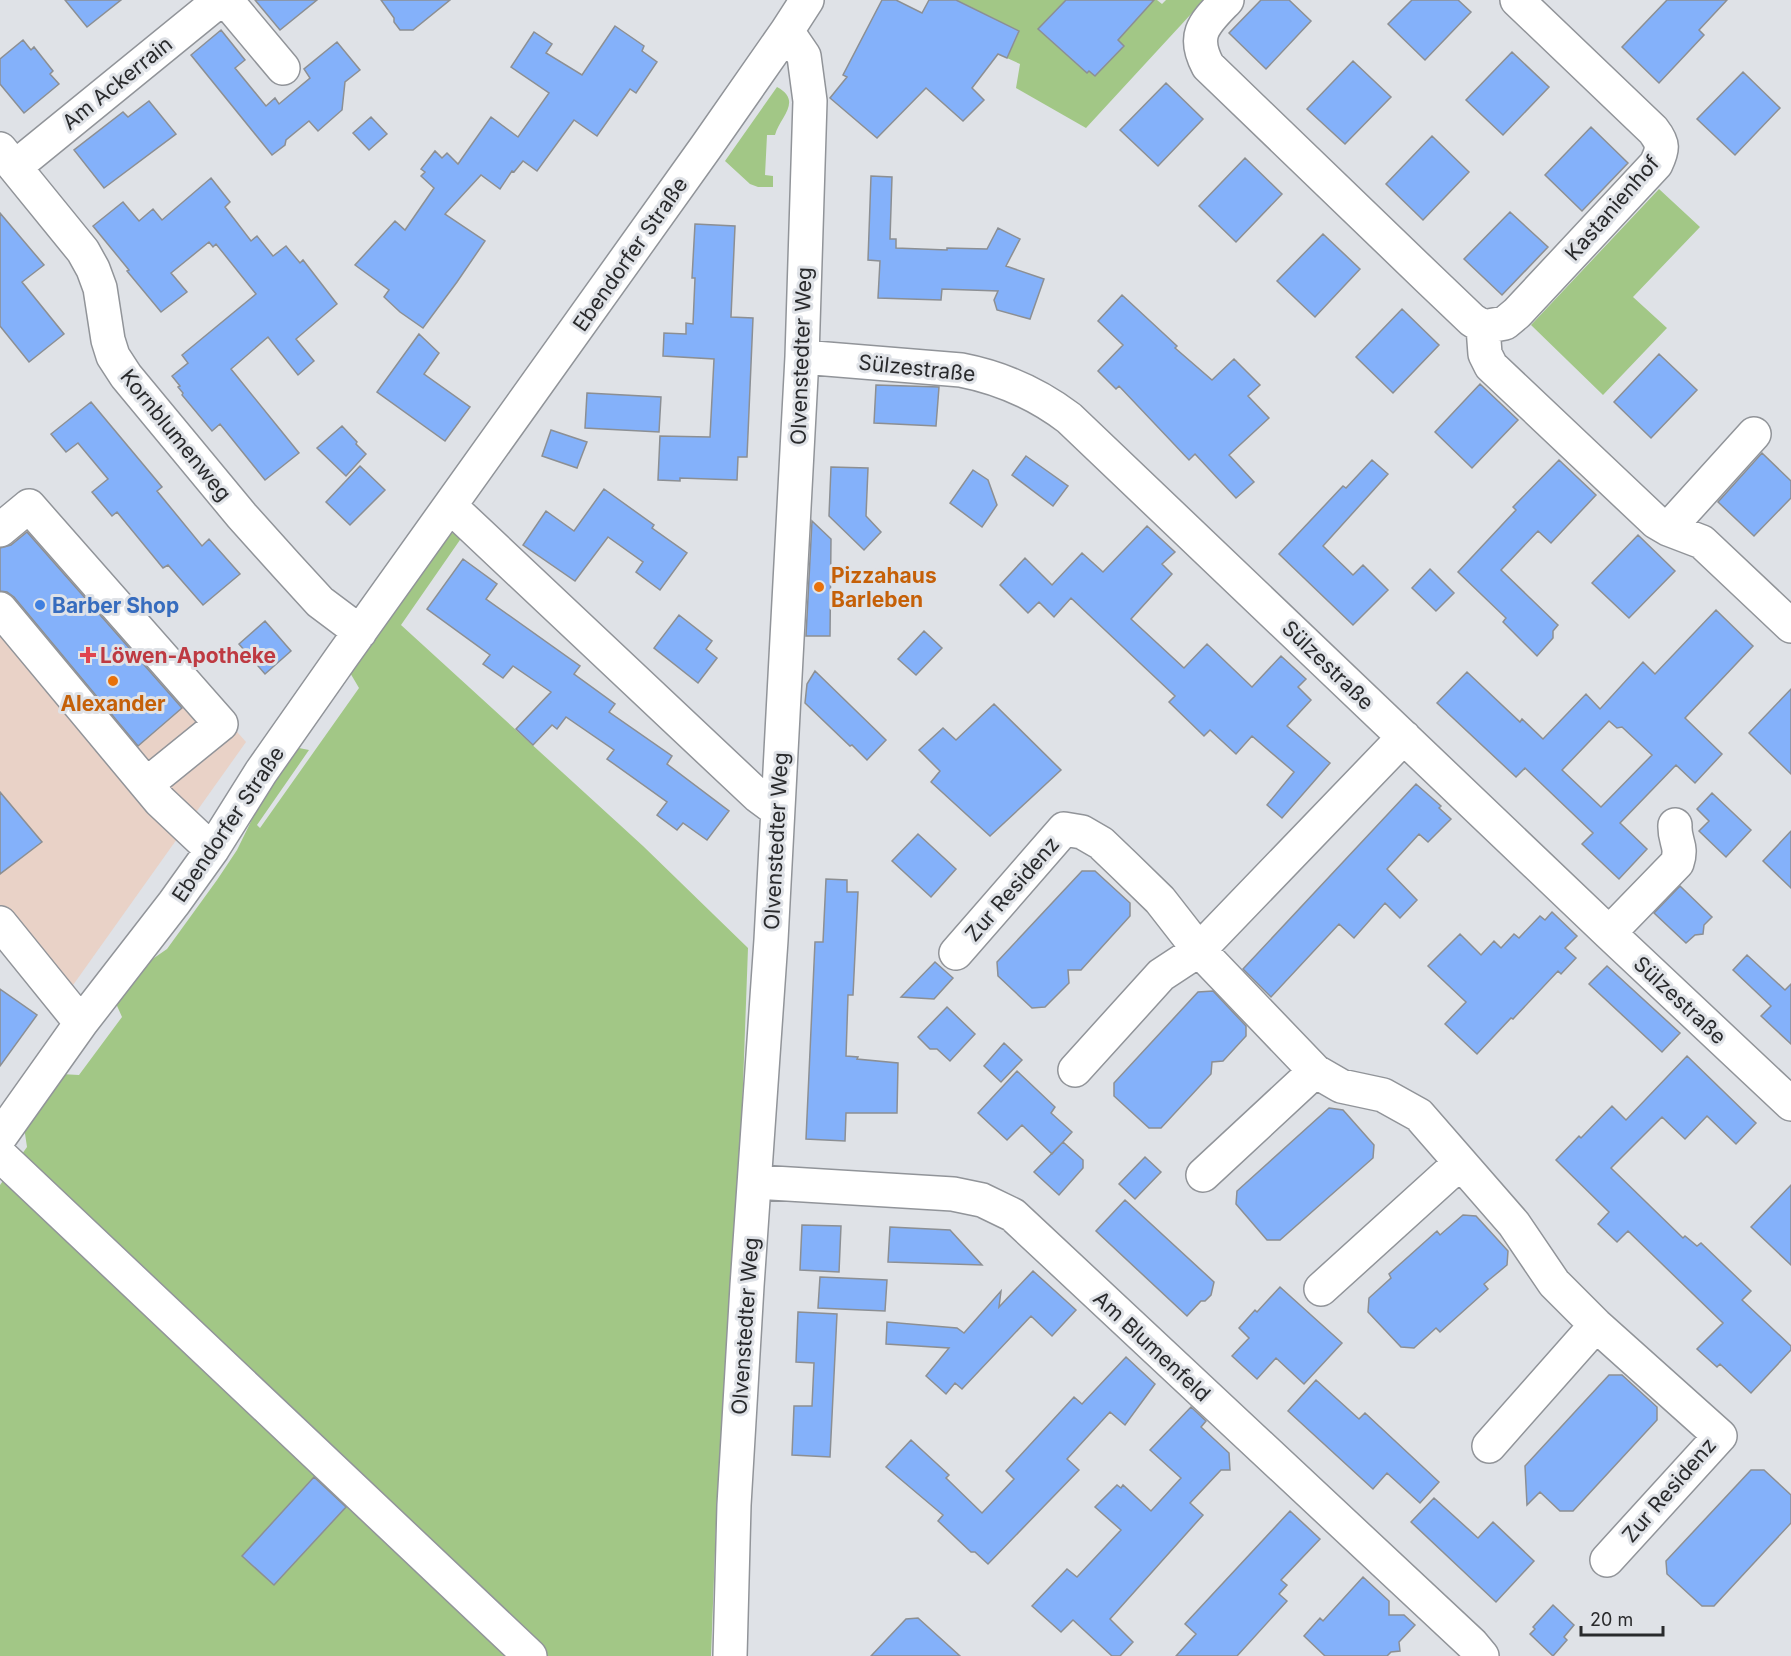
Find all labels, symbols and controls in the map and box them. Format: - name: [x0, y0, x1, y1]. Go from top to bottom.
- street label: Am Ackerrain: [57, 31, 177, 135]
- street label: Kastanienhof: [1560, 150, 1664, 266]
- street label: Ebendorfer Straße: [567, 172, 693, 336]
- street label: Olvenstedter Weg: [785, 267, 817, 445]
- street label: Sülzestraße: [857, 349, 977, 387]
- street label: Kornblumenweg: [115, 364, 237, 506]
- place label: Pizzahaus Barleben: [831, 563, 937, 612]
- marker: Pizzahaus Barleben: [812, 580, 826, 594]
- place label: Barber Shop: [52, 593, 179, 618]
- marker: Barber Shop: [33, 598, 47, 612]
- street label: Sülzestraße: [1277, 615, 1379, 715]
- place label: Löwen-Apotheke: [100, 643, 276, 668]
- marker: Löwen-Apotheke: [81, 648, 95, 662]
- marker: Alexander: [106, 674, 120, 688]
- place label: Alexander: [60, 691, 166, 716]
- street label: Ebendorfer Straße: [167, 741, 289, 907]
- street label: Olvenstedter Weg: [759, 752, 793, 930]
- street label: Zur Residenz: [960, 832, 1064, 946]
- street label: Sülzestraße: [1629, 951, 1731, 1049]
- street label: Olvenstedter Weg: [726, 1236, 764, 1416]
- street label: Am Blumenfeld: [1088, 1286, 1216, 1406]
- street label: Zur Residenz: [1617, 1433, 1721, 1547]
- scale bar: [1581, 1599, 1664, 1637]
- text: 20 m: [1590, 1609, 1633, 1630]

